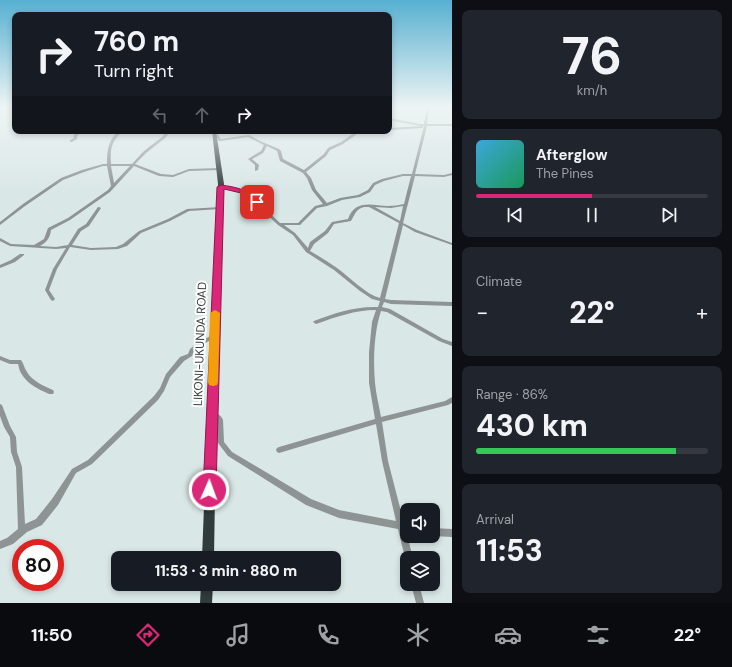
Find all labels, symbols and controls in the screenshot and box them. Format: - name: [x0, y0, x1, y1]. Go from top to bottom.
- text: 76: [562, 22, 622, 90]
- text: 760 m: [94, 23, 179, 60]
- icon: right: [28, 28, 80, 80]
- text: Turn right: [94, 59, 174, 83]
- text: km/h: [577, 82, 607, 99]
- icon: left: [149, 104, 171, 126]
- icon: ahead: [191, 104, 213, 126]
- icon: right: [233, 104, 255, 126]
- text: Afterglow: [536, 145, 608, 165]
- text: The Pines: [536, 165, 594, 182]
- pin: [240, 185, 274, 219]
- icon: arrive: [246, 191, 268, 213]
- icon: previous: [504, 204, 526, 226]
- icon: pause: [581, 204, 603, 226]
- icon: next: [658, 204, 680, 226]
- text: Climate: [476, 273, 522, 290]
- street label: LIKONI-UKUNDA ROAD: [190, 282, 210, 406]
- text: 22°: [569, 293, 615, 332]
- text: −: [476, 298, 488, 327]
- text: +: [696, 298, 708, 327]
- text: Range · 86%: [476, 386, 548, 403]
- text: 430 km: [476, 406, 588, 445]
- position arrow: [188, 469, 230, 511]
- map controls: [400, 503, 440, 591]
- button: sound: [400, 503, 440, 543]
- text: Arrival: [476, 511, 514, 528]
- text: 11:53: [476, 531, 543, 570]
- speed limit sign: 80: [12, 539, 64, 591]
- button: layers: [400, 551, 440, 591]
- text: 11:53 · 3 min · 880 m: [155, 561, 297, 581]
- icon: directions: [134, 621, 162, 649]
- icon: music: [224, 621, 252, 649]
- icon: phone: [314, 621, 342, 649]
- icon: climate: [404, 621, 432, 649]
- icon: car: [494, 621, 522, 649]
- icon: filters: [584, 621, 612, 649]
- text: 11:50: [31, 623, 72, 647]
- text: 22°: [674, 623, 701, 647]

